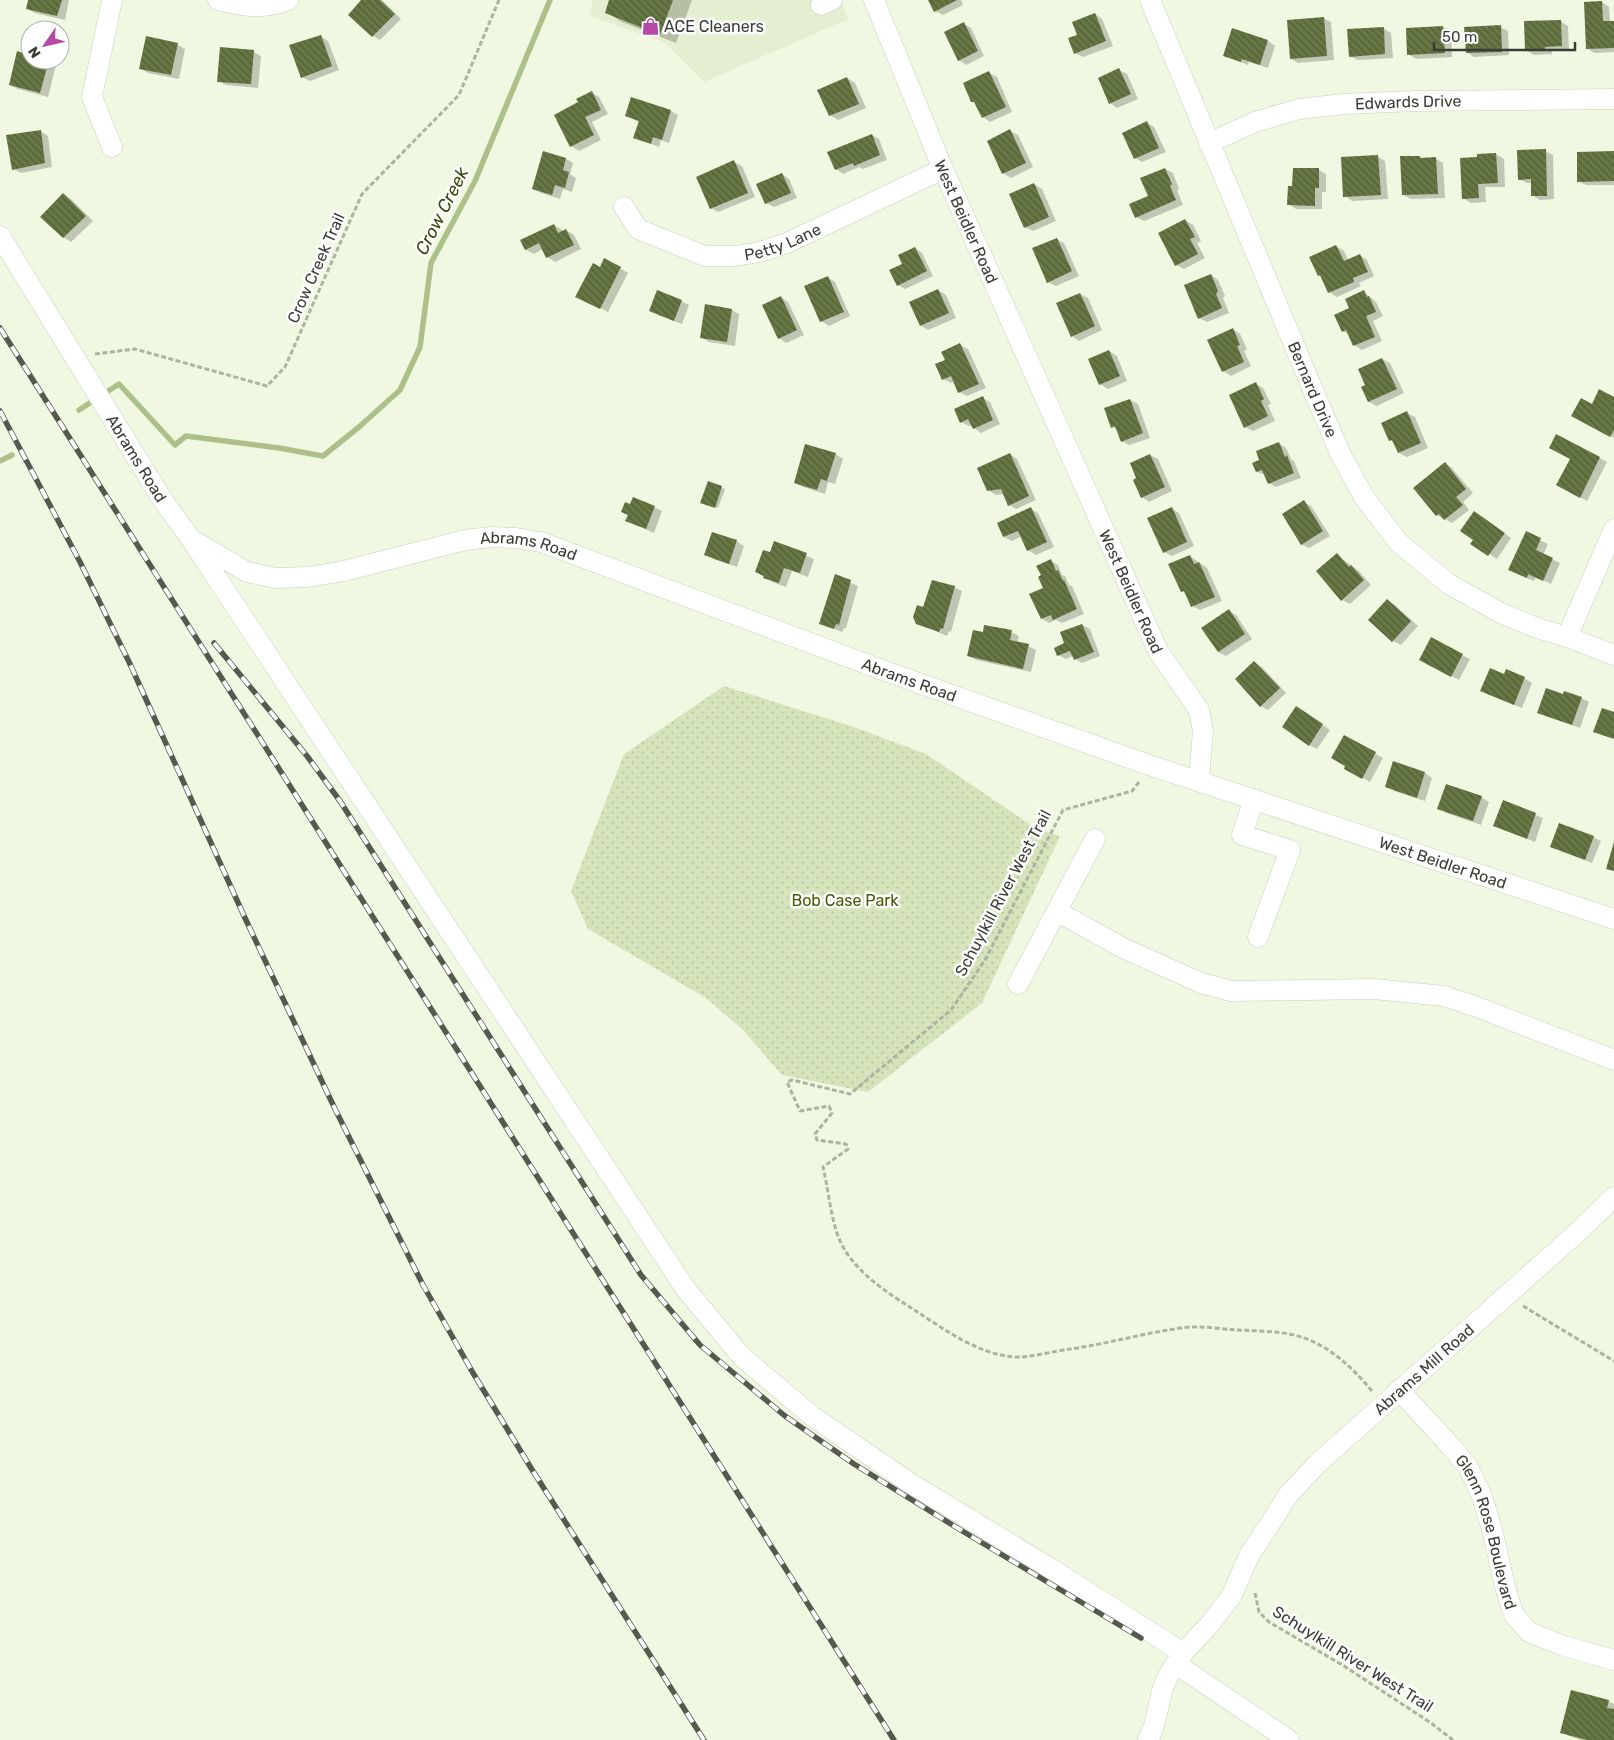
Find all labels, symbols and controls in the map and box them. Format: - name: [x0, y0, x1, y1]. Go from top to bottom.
- shop icon: ACE Cleaners: [640, 16, 660, 36]
- place label: ACE Cleaners: [664, 17, 764, 36]
- north arrow: [20, 20, 70, 70]
- scale bar: [1434, 20, 1575, 52]
- text: 50 m: [1442, 28, 1477, 46]
- text: N: [25, 43, 45, 61]
- street label: Edwards Drive: [1355, 91, 1462, 113]
- street label: West Beidler Road: [931, 157, 1002, 286]
- water label: Crow Creek: [411, 163, 474, 259]
- street label: Crow Creek Trail: [283, 210, 349, 326]
- street label: Petty Lane: [743, 219, 824, 264]
- street label: Bernard Drive: [1284, 339, 1342, 440]
- street label: Abrams Road: [103, 411, 171, 505]
- street label: Abrams Road: [479, 527, 580, 564]
- street label: West Beidler Road: [1096, 527, 1167, 656]
- street label: Abrams Road: [859, 654, 959, 705]
- street label: Schuylkill River West Trail: [951, 807, 1055, 979]
- street label: West Beidler Road: [1377, 832, 1509, 892]
- park label: Bob Case Park: [791, 891, 899, 910]
- street label: Abrams Mill Road: [1370, 1320, 1478, 1419]
- street label: Glenn Rose Boulevard: [1452, 1450, 1521, 1612]
- street label: Schuylkill River West Trail: [1269, 1602, 1437, 1716]

